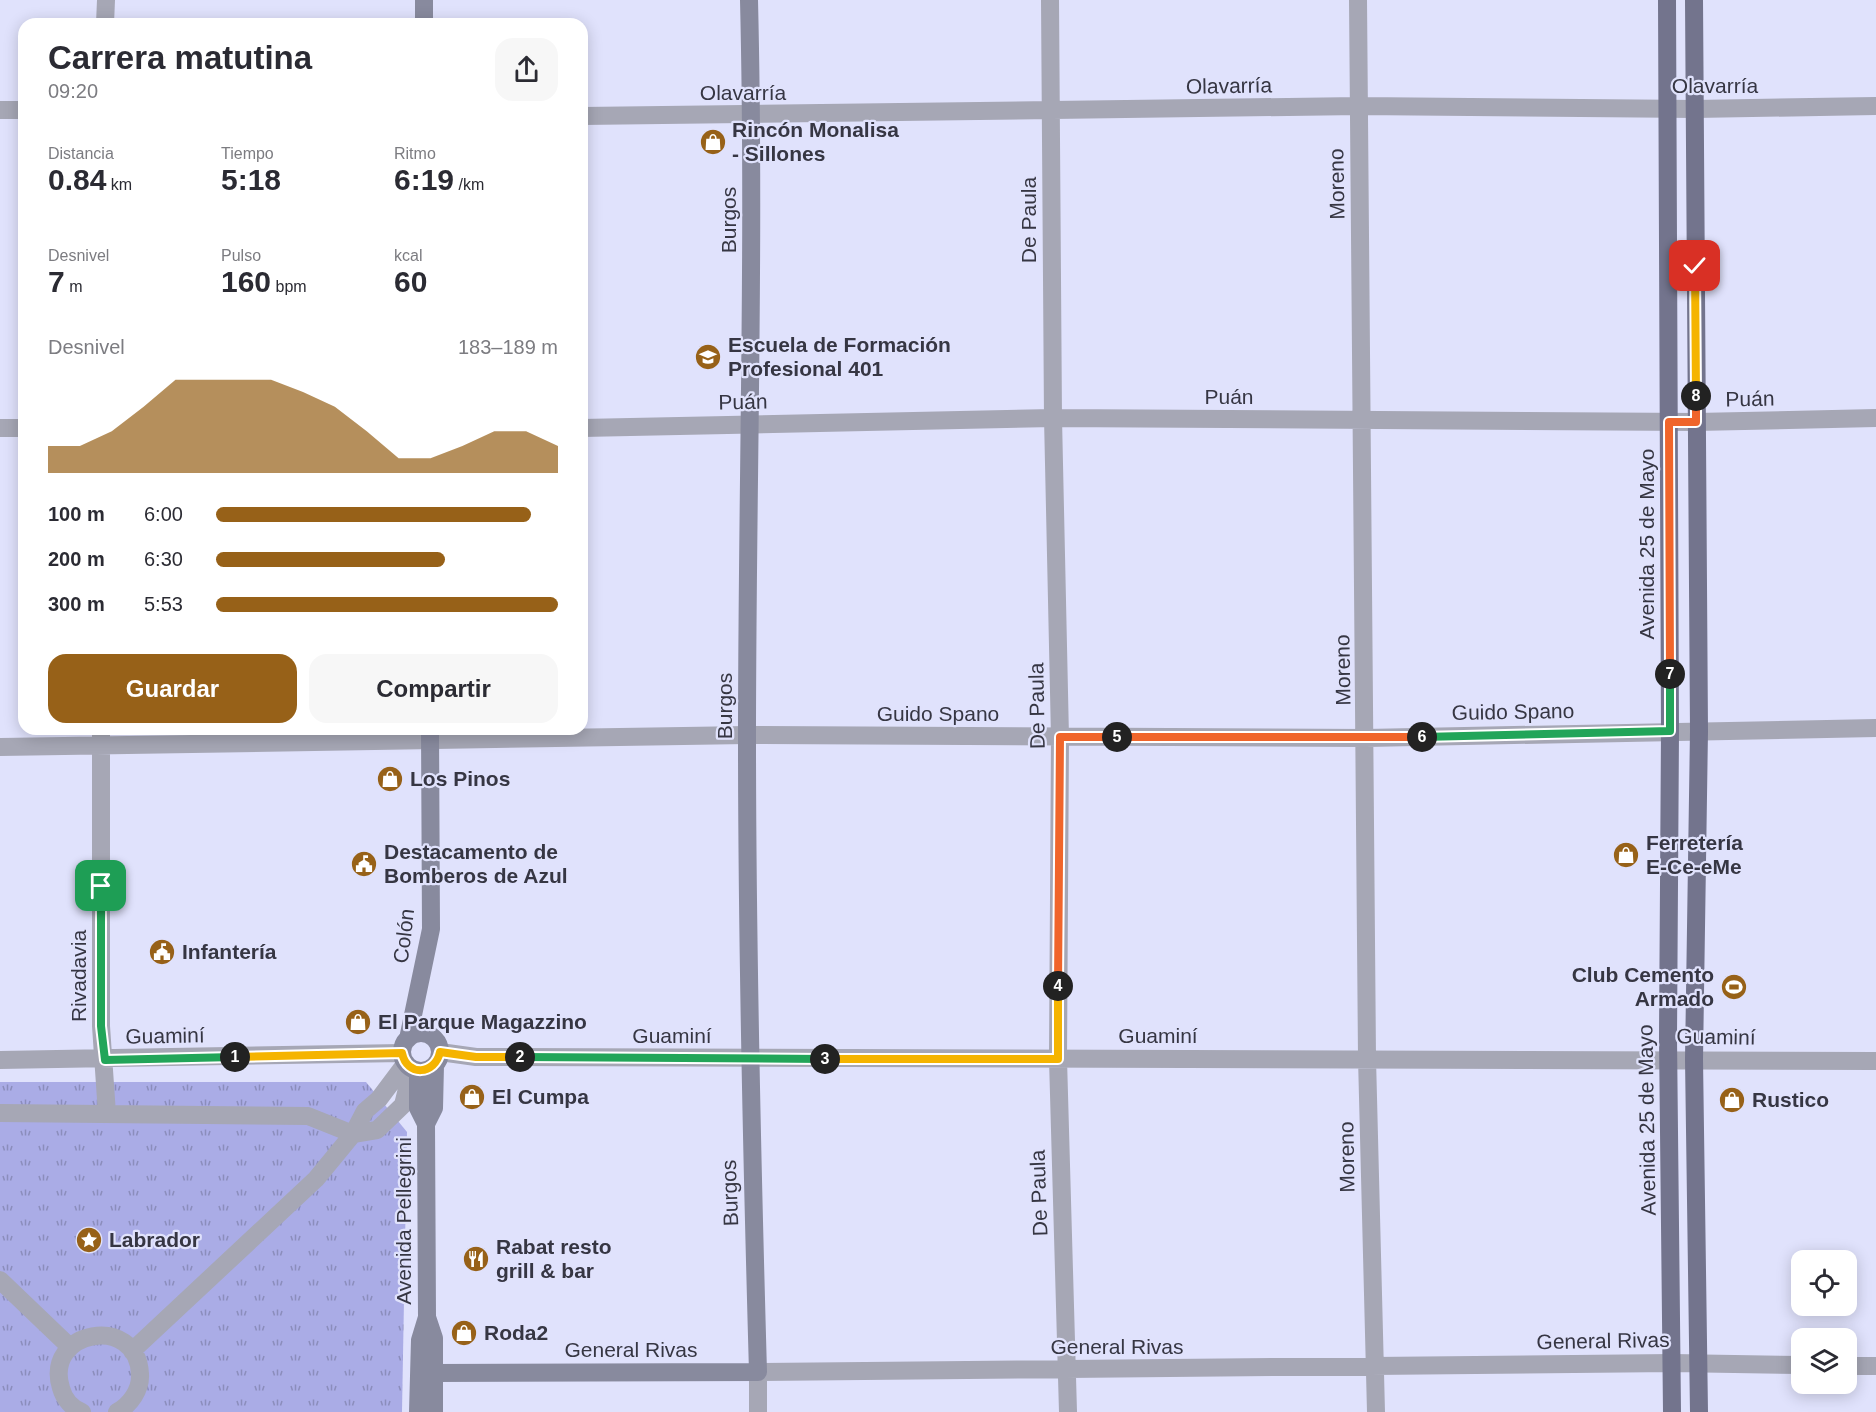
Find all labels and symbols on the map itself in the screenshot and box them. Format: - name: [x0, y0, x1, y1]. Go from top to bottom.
- street label: Olavarría: [1186, 73, 1273, 98]
- street label: Olavarría: [1672, 74, 1758, 97]
- street label: Olavarría: [700, 81, 786, 104]
- place label: Rincón Monalisa - Sillones: [732, 118, 899, 165]
- shop icon: Rincón Monalisa - Sillones: [698, 127, 728, 157]
- street label: Moreno: [1324, 148, 1349, 220]
- street label: De Paula: [1017, 176, 1040, 263]
- street label: Burgos: [717, 187, 740, 253]
- pin: [1669, 240, 1720, 291]
- place label: Escuela de Formación Profesional 401: [728, 333, 951, 380]
- school or university icon: Escuela de Formación Profesional 401: [693, 342, 723, 372]
- pin: 8: [1681, 381, 1711, 411]
- street label: Puán: [1204, 385, 1254, 408]
- street label: Puán: [1725, 387, 1775, 410]
- street label: Puán: [718, 390, 768, 413]
- street label: Avenida 25 de Mayo: [1635, 448, 1658, 640]
- street label: Moreno: [1330, 634, 1355, 706]
- pin: 7: [1655, 659, 1685, 689]
- street label: De Paula: [1024, 662, 1049, 749]
- street label: Burgos: [713, 673, 736, 739]
- street label: Guido Spano: [1451, 699, 1574, 724]
- street label: Guido Spano: [877, 702, 999, 725]
- pin: 5: [1102, 722, 1132, 752]
- pin: 6: [1407, 722, 1437, 752]
- shop icon: Los Pinos: [375, 764, 405, 794]
- place label: Los Pinos: [410, 767, 510, 790]
- place label: Ferretería E-Ce-eMe: [1646, 831, 1743, 878]
- place label: Destacamento de Bomberos de Azul: [384, 840, 568, 887]
- shop icon: Ferretería E-Ce-eMe: [1611, 840, 1641, 870]
- public building icon: Destacamento de Bomberos de Azul: [349, 849, 379, 879]
- pin: [75, 860, 126, 911]
- street label: Colón: [389, 907, 418, 965]
- street label: Rivadavia: [67, 930, 90, 1022]
- public building icon: Infantería: [147, 937, 177, 967]
- place label: Infantería: [182, 940, 277, 963]
- place label: Club Cemento Armado: [1572, 963, 1714, 1010]
- pin: 4: [1043, 971, 1073, 1001]
- sports icon: Club Cemento Armado: [1719, 972, 1749, 1002]
- shop icon: El Parque Magazzino: [343, 1007, 373, 1037]
- place label: El Parque Magazzino: [378, 1010, 587, 1033]
- street label: Guaminí: [125, 1023, 205, 1048]
- street label: Guaminí: [632, 1024, 712, 1047]
- street label: Guaminí: [1118, 1024, 1198, 1047]
- street label: Avenida 25 de Mayo: [1633, 1024, 1660, 1216]
- street label: Guaminí: [1676, 1024, 1756, 1049]
- pin: 1: [220, 1042, 250, 1072]
- pin: 2: [505, 1042, 535, 1072]
- pin: 3: [810, 1044, 840, 1074]
- shop icon: El Cumpa: [457, 1082, 487, 1112]
- place label: El Cumpa: [492, 1085, 589, 1108]
- shop icon: Rustico: [1717, 1085, 1747, 1115]
- place label: Rustico: [1752, 1088, 1829, 1111]
- street label: Moreno: [1334, 1121, 1359, 1193]
- street label: Avenida Pellegrini: [392, 1137, 415, 1305]
- street label: De Paula: [1025, 1149, 1052, 1237]
- street label: Burgos: [717, 1159, 742, 1227]
- place icon: Labrador: [74, 1225, 104, 1255]
- place label: Labrador: [109, 1228, 200, 1251]
- place label: Rabat resto grill & bar: [496, 1235, 612, 1282]
- restaurant icon: Rabat resto grill & bar: [461, 1244, 491, 1274]
- shop icon: Roda2: [449, 1318, 479, 1348]
- place label: Roda2: [484, 1321, 548, 1344]
- street label: General Rivas: [1536, 1328, 1670, 1353]
- street label: General Rivas: [1050, 1335, 1184, 1358]
- street label: General Rivas: [564, 1338, 698, 1361]

